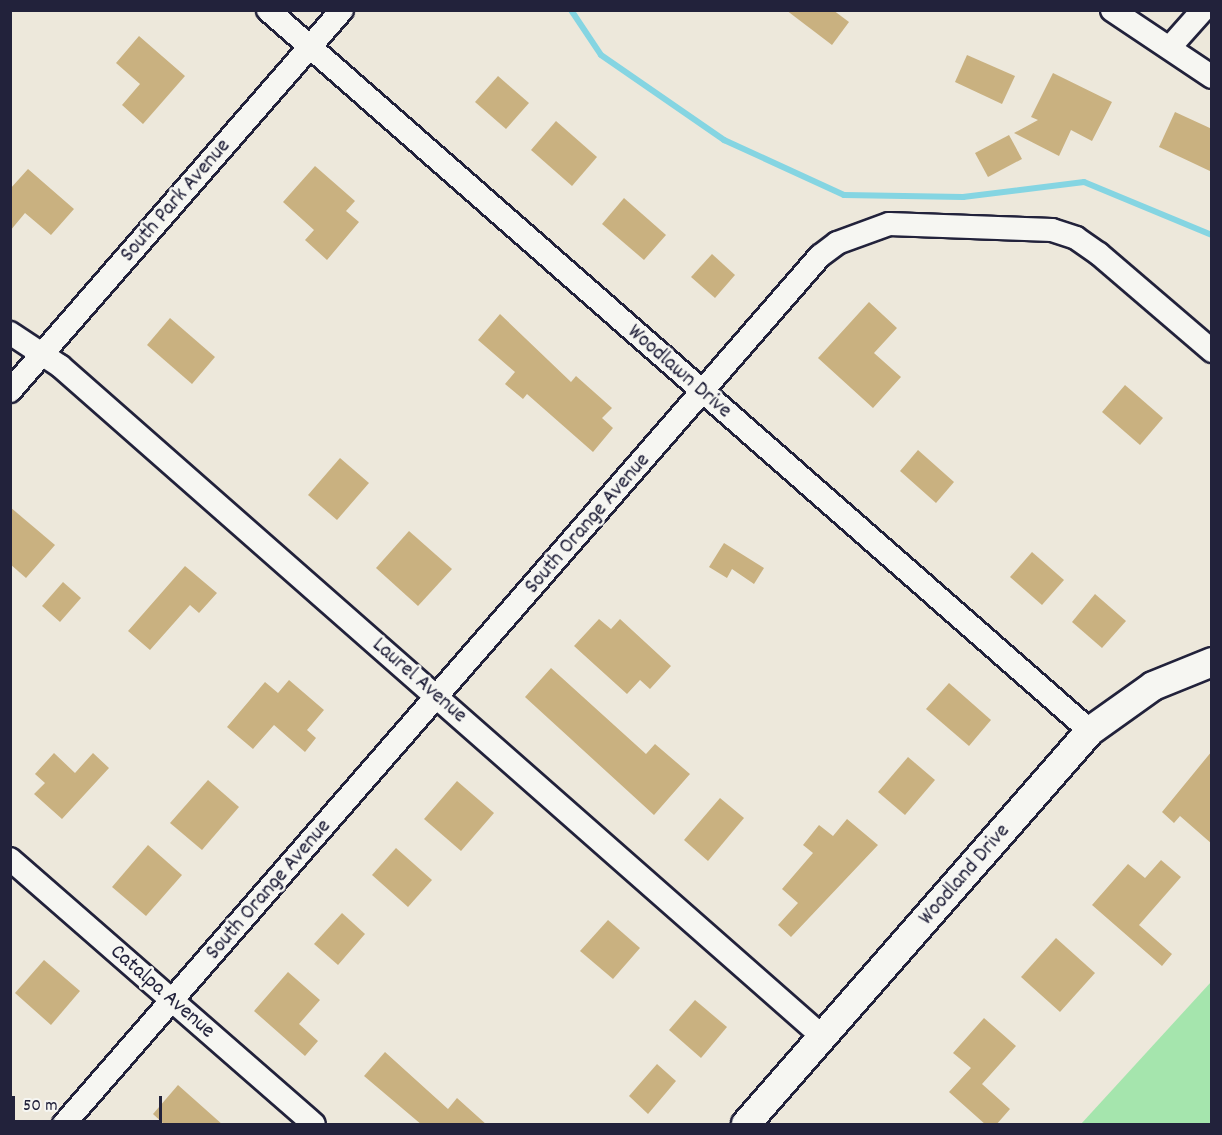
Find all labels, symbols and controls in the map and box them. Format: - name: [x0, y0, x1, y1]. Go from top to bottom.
- street label: South Park Avenue: [115, 134, 237, 268]
- street label: Woodlawn Drive: [621, 319, 737, 425]
- street label: South Orange Avenue: [520, 448, 656, 600]
- street label: Laurel Avenue: [366, 633, 472, 729]
- street label: South Orange Avenue: [201, 814, 337, 966]
- street label: Woodland Drive: [914, 819, 1016, 931]
- street label: Catalpa Avenue: [104, 939, 220, 1045]
- scale bar: [15, 1084, 165, 1122]
- text: 50 m: [23, 1094, 58, 1119]

